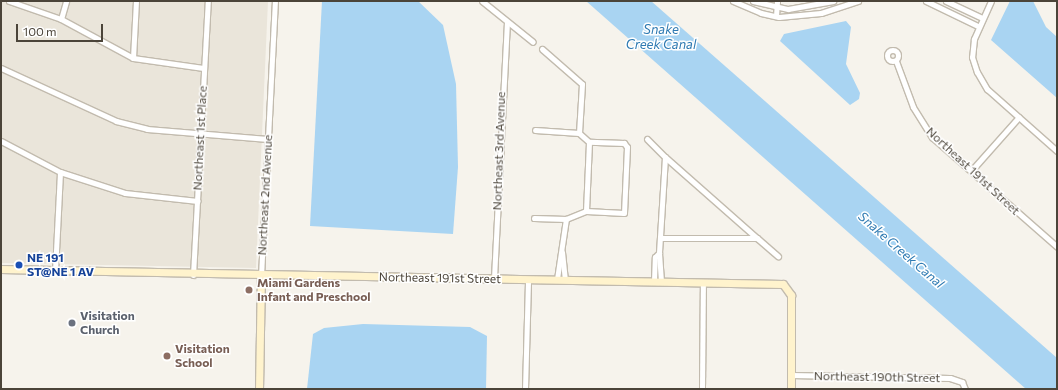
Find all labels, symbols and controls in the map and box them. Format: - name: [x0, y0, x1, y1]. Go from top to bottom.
- scale bar: [18, 16, 105, 42]
- water label: Snake Creek Canal: [626, 22, 696, 53]
- text: 100 m: [23, 24, 57, 38]
- street label: Northeast 1st Place: [190, 85, 210, 191]
- street label: Northeast 3rd Avenue: [490, 91, 508, 211]
- street label: Northeast 191st Street: [923, 124, 1023, 218]
- street label: Northeast 2nd Avenue: [255, 134, 275, 256]
- water label: Snake Creek Canal: [855, 209, 947, 291]
- place label: NE 191 ST@NE 1 AV: [27, 251, 94, 279]
- marker: NE 191 ST@NE 1 AV: [14, 260, 24, 270]
- street label: Northeast 191st Street: [379, 270, 501, 286]
- place label: Miami Gardens Infant and Preschool: [257, 276, 371, 304]
- marker: Miami Gardens Infant and Preschool: [244, 285, 254, 295]
- place label: Visitation Church: [80, 309, 135, 337]
- marker: Visitation Church: [67, 318, 77, 328]
- place label: Visitation School: [175, 342, 230, 370]
- marker: Visitation School: [162, 351, 172, 361]
- street label: Northeast 190th Street: [814, 369, 940, 385]

